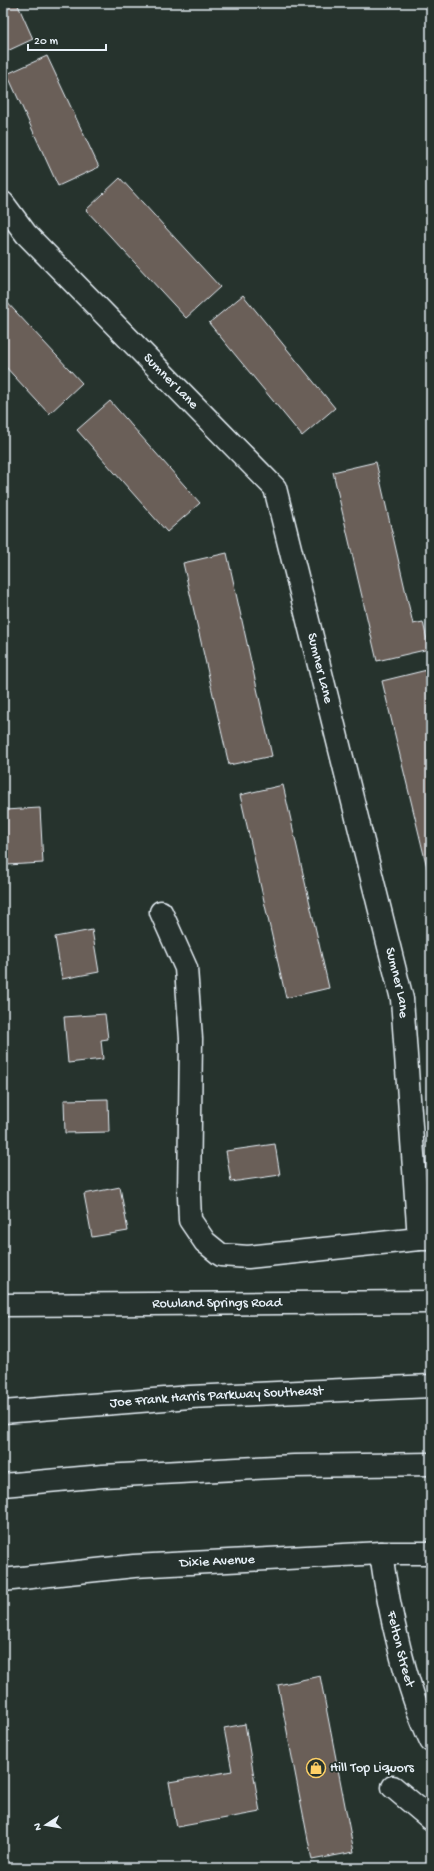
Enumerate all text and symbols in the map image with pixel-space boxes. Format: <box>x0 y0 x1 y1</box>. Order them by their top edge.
scale bar <box>28 26 106 52</box>
text: 20 m <box>34 35 59 49</box>
street label: Sumner Lane <box>139 350 202 414</box>
street label: Sumner Lane <box>303 631 337 706</box>
street label: Sumner Lane <box>381 946 412 1019</box>
street label: Rowland Springs Road <box>152 1295 284 1312</box>
street label: Joe Frank Harris Parkway Southeast <box>109 1382 325 1412</box>
street label: Dixie Avenue <box>178 1551 256 1572</box>
street label: Felton Street <box>382 1608 419 1690</box>
shop icon: Hill Top Liquors <box>305 1757 327 1779</box>
place label: Hill Top Liquors <box>330 1760 415 1777</box>
north arrow <box>26 1805 66 1845</box>
text: N <box>32 1822 45 1831</box>

